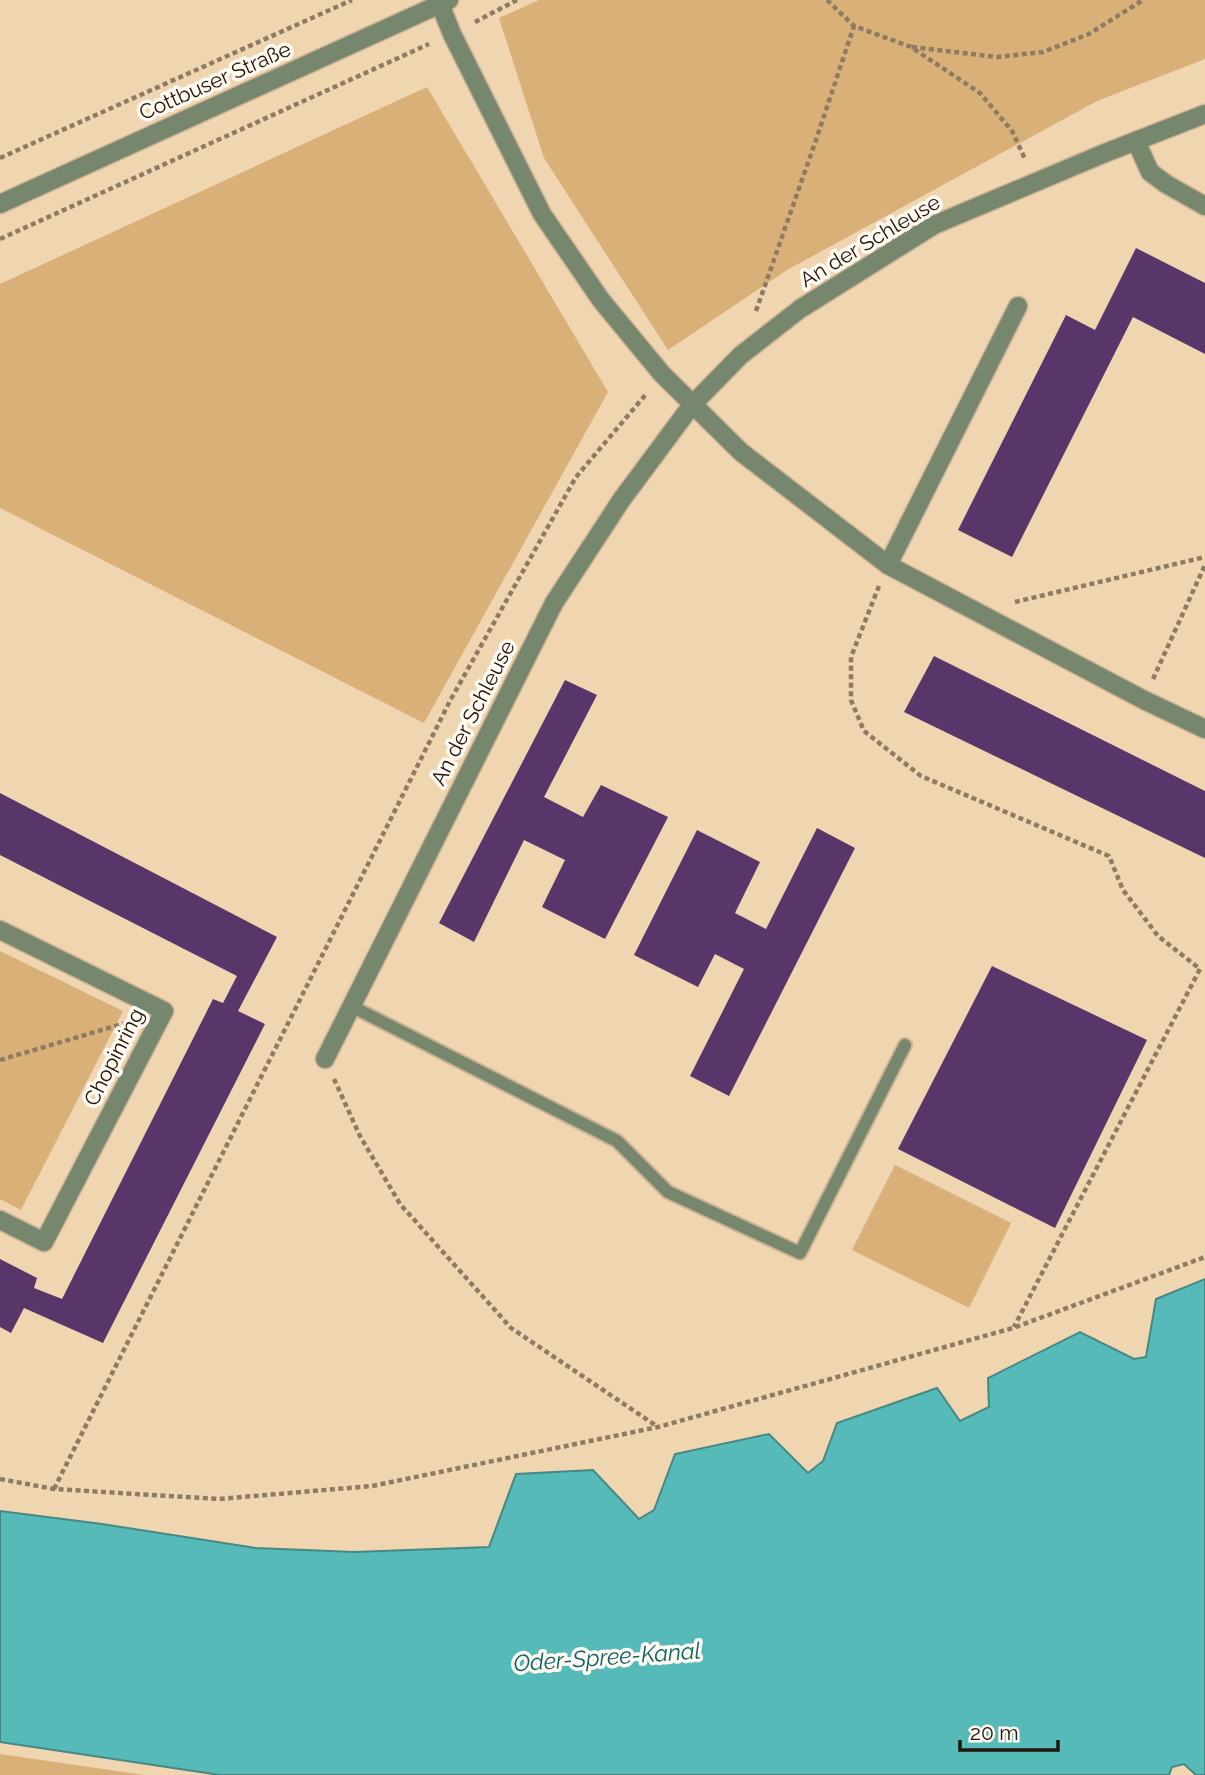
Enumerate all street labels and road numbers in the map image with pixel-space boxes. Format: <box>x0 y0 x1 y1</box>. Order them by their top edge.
street label: Cottbuser Straße <box>135 36 294 125</box>
street label: An der Schleuse <box>795 189 944 292</box>
street label: An der Schleuse <box>425 636 520 789</box>
street label: Chopinring <box>78 1004 149 1110</box>

